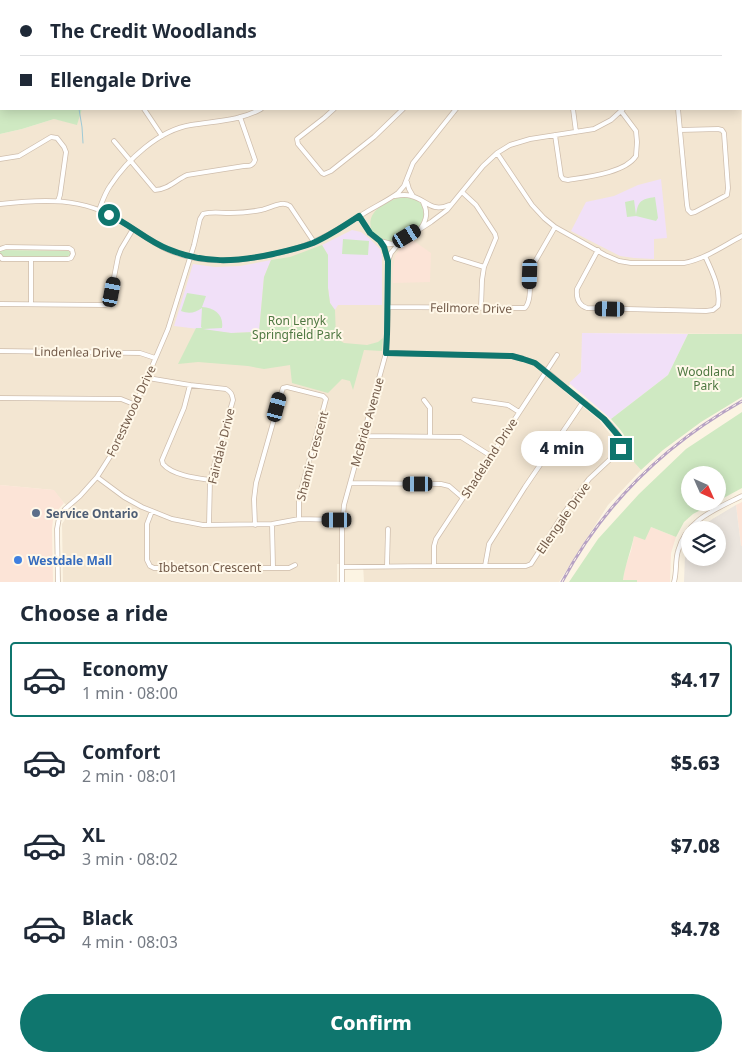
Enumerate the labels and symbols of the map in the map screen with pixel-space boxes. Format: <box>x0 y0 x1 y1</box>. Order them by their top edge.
route start <box>98 204 120 226</box>
car <box>390 222 423 250</box>
car <box>521 259 538 289</box>
car <box>101 276 122 308</box>
street label: Fellmore Drive <box>430 299 512 317</box>
car <box>594 301 625 317</box>
park label: Ron Lenyk Springfield Park <box>252 312 342 343</box>
street label: Lindenlea Drive <box>34 343 122 361</box>
street label: Forestwood Drive <box>102 362 160 460</box>
park label: Woodland Park <box>677 363 735 394</box>
street label: McBride Avenue <box>346 375 388 469</box>
car <box>265 391 288 423</box>
street label: Fairdale Drive <box>203 406 239 486</box>
street label: Shamir Crescent <box>292 409 332 503</box>
street label: Shadeland Drive <box>457 414 521 501</box>
callout: 4 min <box>521 432 604 466</box>
route end <box>610 438 632 460</box>
north arrow <box>681 466 726 511</box>
car <box>403 477 433 492</box>
street label: Ellengale Drive <box>532 479 594 557</box>
place label: Service Ontario <box>46 505 138 522</box>
marker: Service Ontario <box>30 507 42 519</box>
car <box>322 513 352 528</box>
place label: Westdale Mall <box>28 552 112 569</box>
marker: Westdale Mall <box>12 554 24 566</box>
street label: Ibbetson Crescent <box>159 559 262 576</box>

